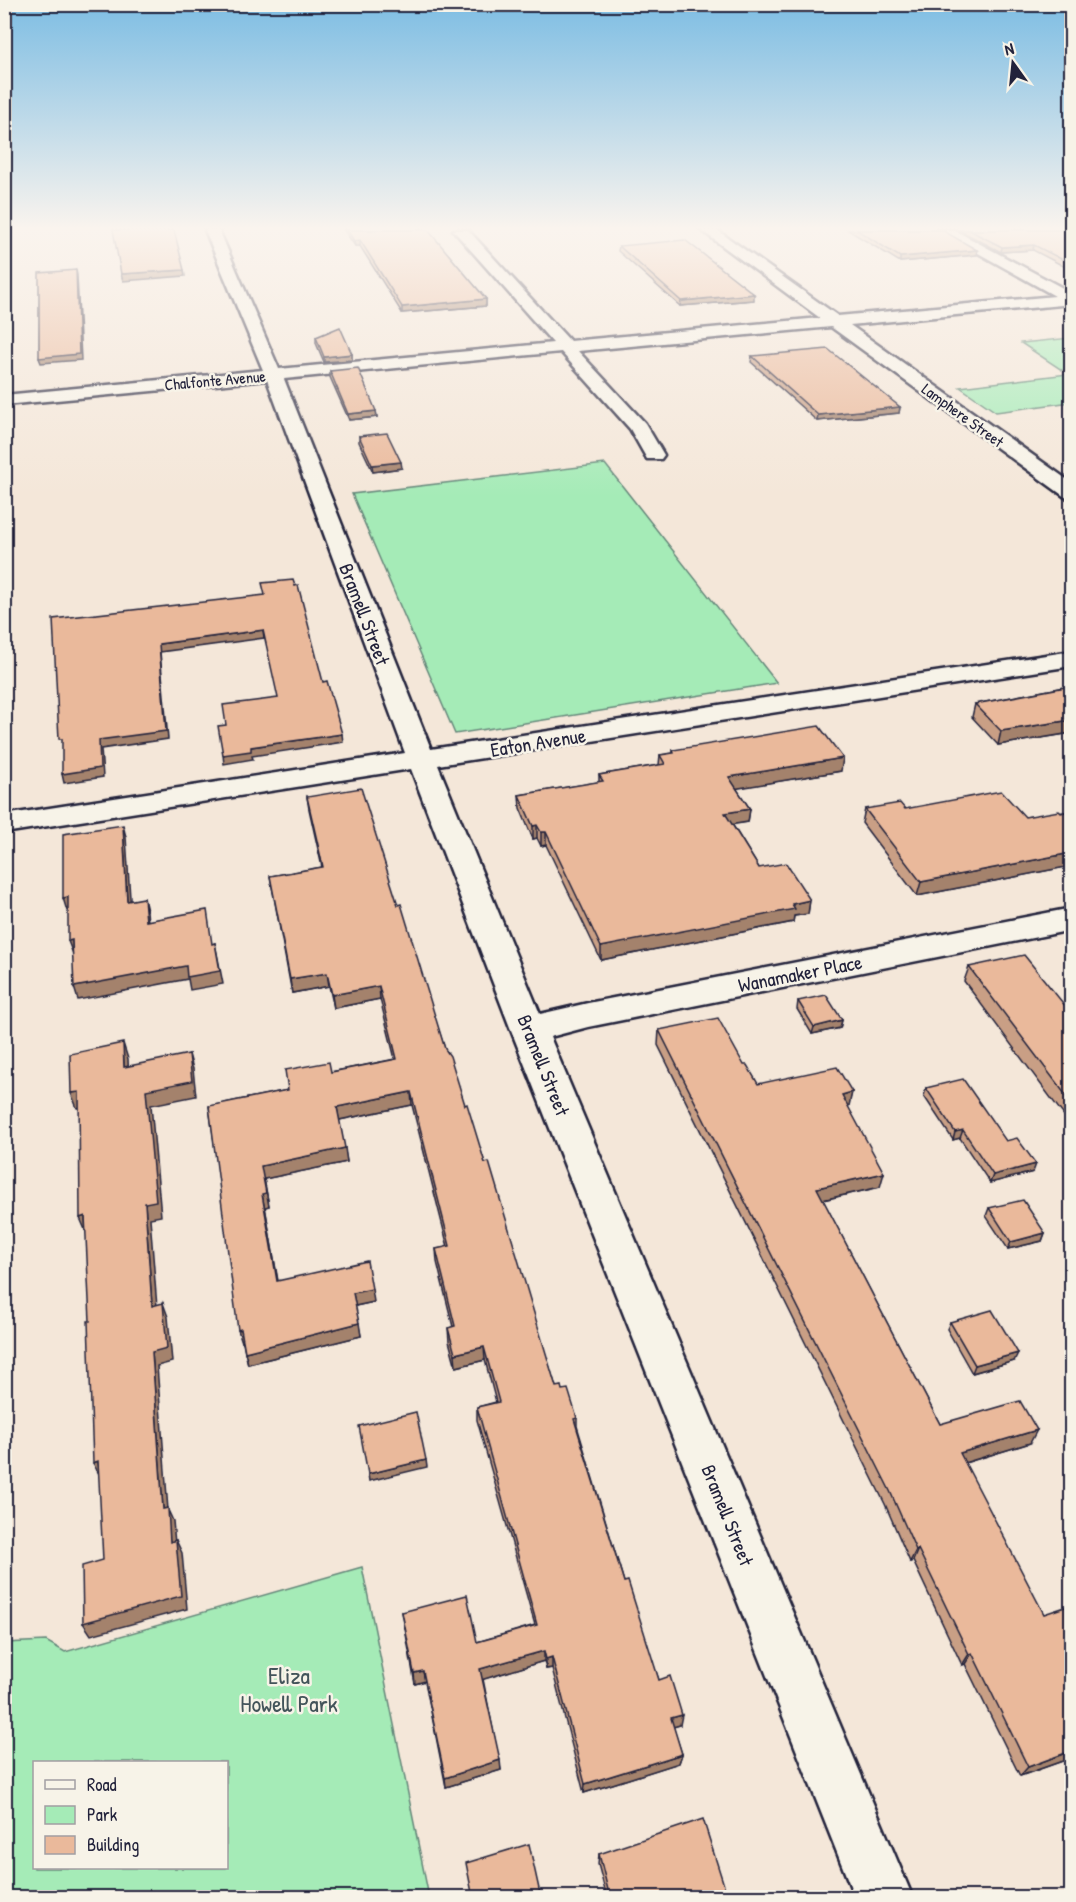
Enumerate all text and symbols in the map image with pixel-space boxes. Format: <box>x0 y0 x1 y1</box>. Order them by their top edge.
north arrow <box>983 33 1043 93</box>
text: N <box>1002 37 1017 60</box>
street label: Chalfonte Avenue <box>163 365 267 395</box>
street label: Lamphere Street <box>917 378 1009 453</box>
street label: Bramell Street <box>333 559 397 670</box>
street label: Eaton Avenue <box>488 721 588 763</box>
street label: Wanamaker Place <box>736 948 864 998</box>
street label: Bramell Street <box>511 1010 577 1121</box>
street label: Bramell Street <box>695 1460 761 1571</box>
park label: Eliza Howell Park <box>240 1659 338 1719</box>
legend <box>33 1761 228 1869</box>
text: Road <box>87 1772 117 1797</box>
text: Park <box>87 1802 118 1827</box>
text: Building <box>87 1832 139 1857</box>

